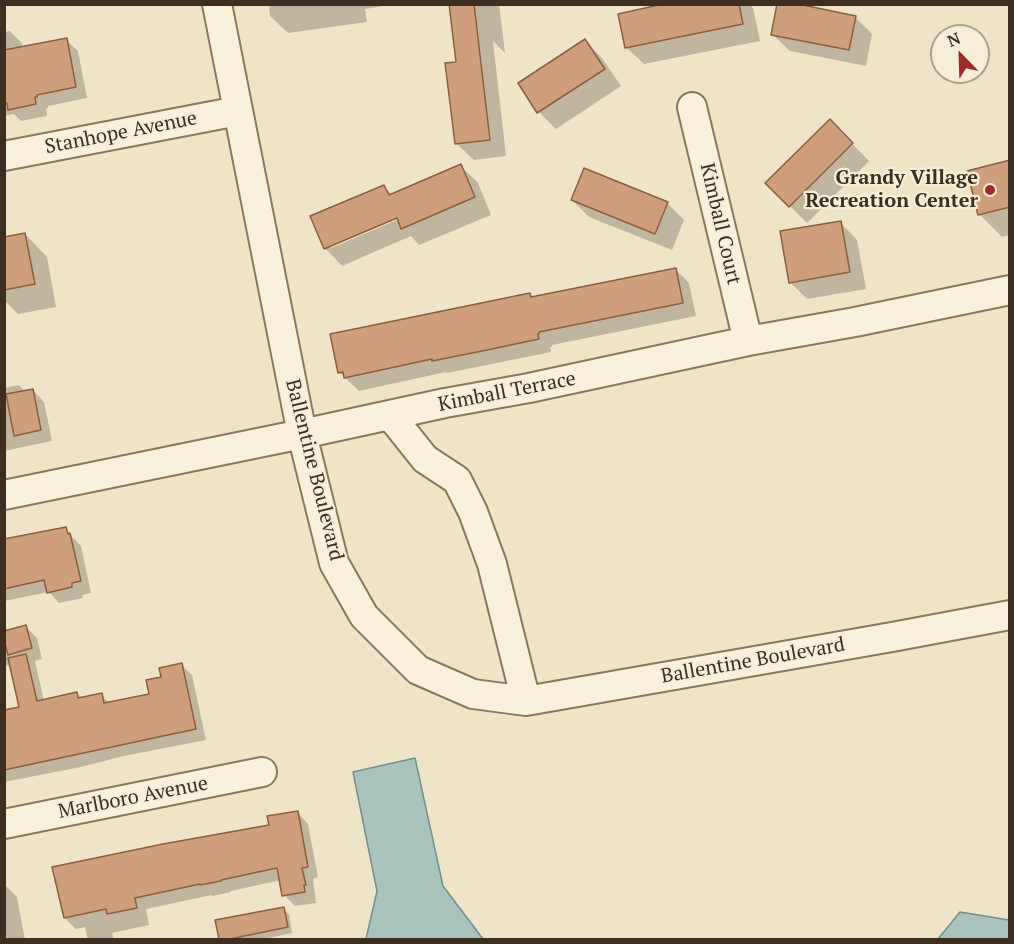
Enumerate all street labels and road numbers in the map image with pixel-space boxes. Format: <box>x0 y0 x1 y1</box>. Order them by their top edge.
street label: Stanhope Avenue <box>43 106 199 160</box>
street label: Kimball Court <box>694 161 746 287</box>
street label: Kimball Terrace <box>436 367 578 417</box>
street label: Ballentine Boulevard <box>280 377 348 563</box>
street label: Ballentine Boulevard <box>659 633 847 689</box>
street label: Marlboro Avenue <box>56 772 210 824</box>

